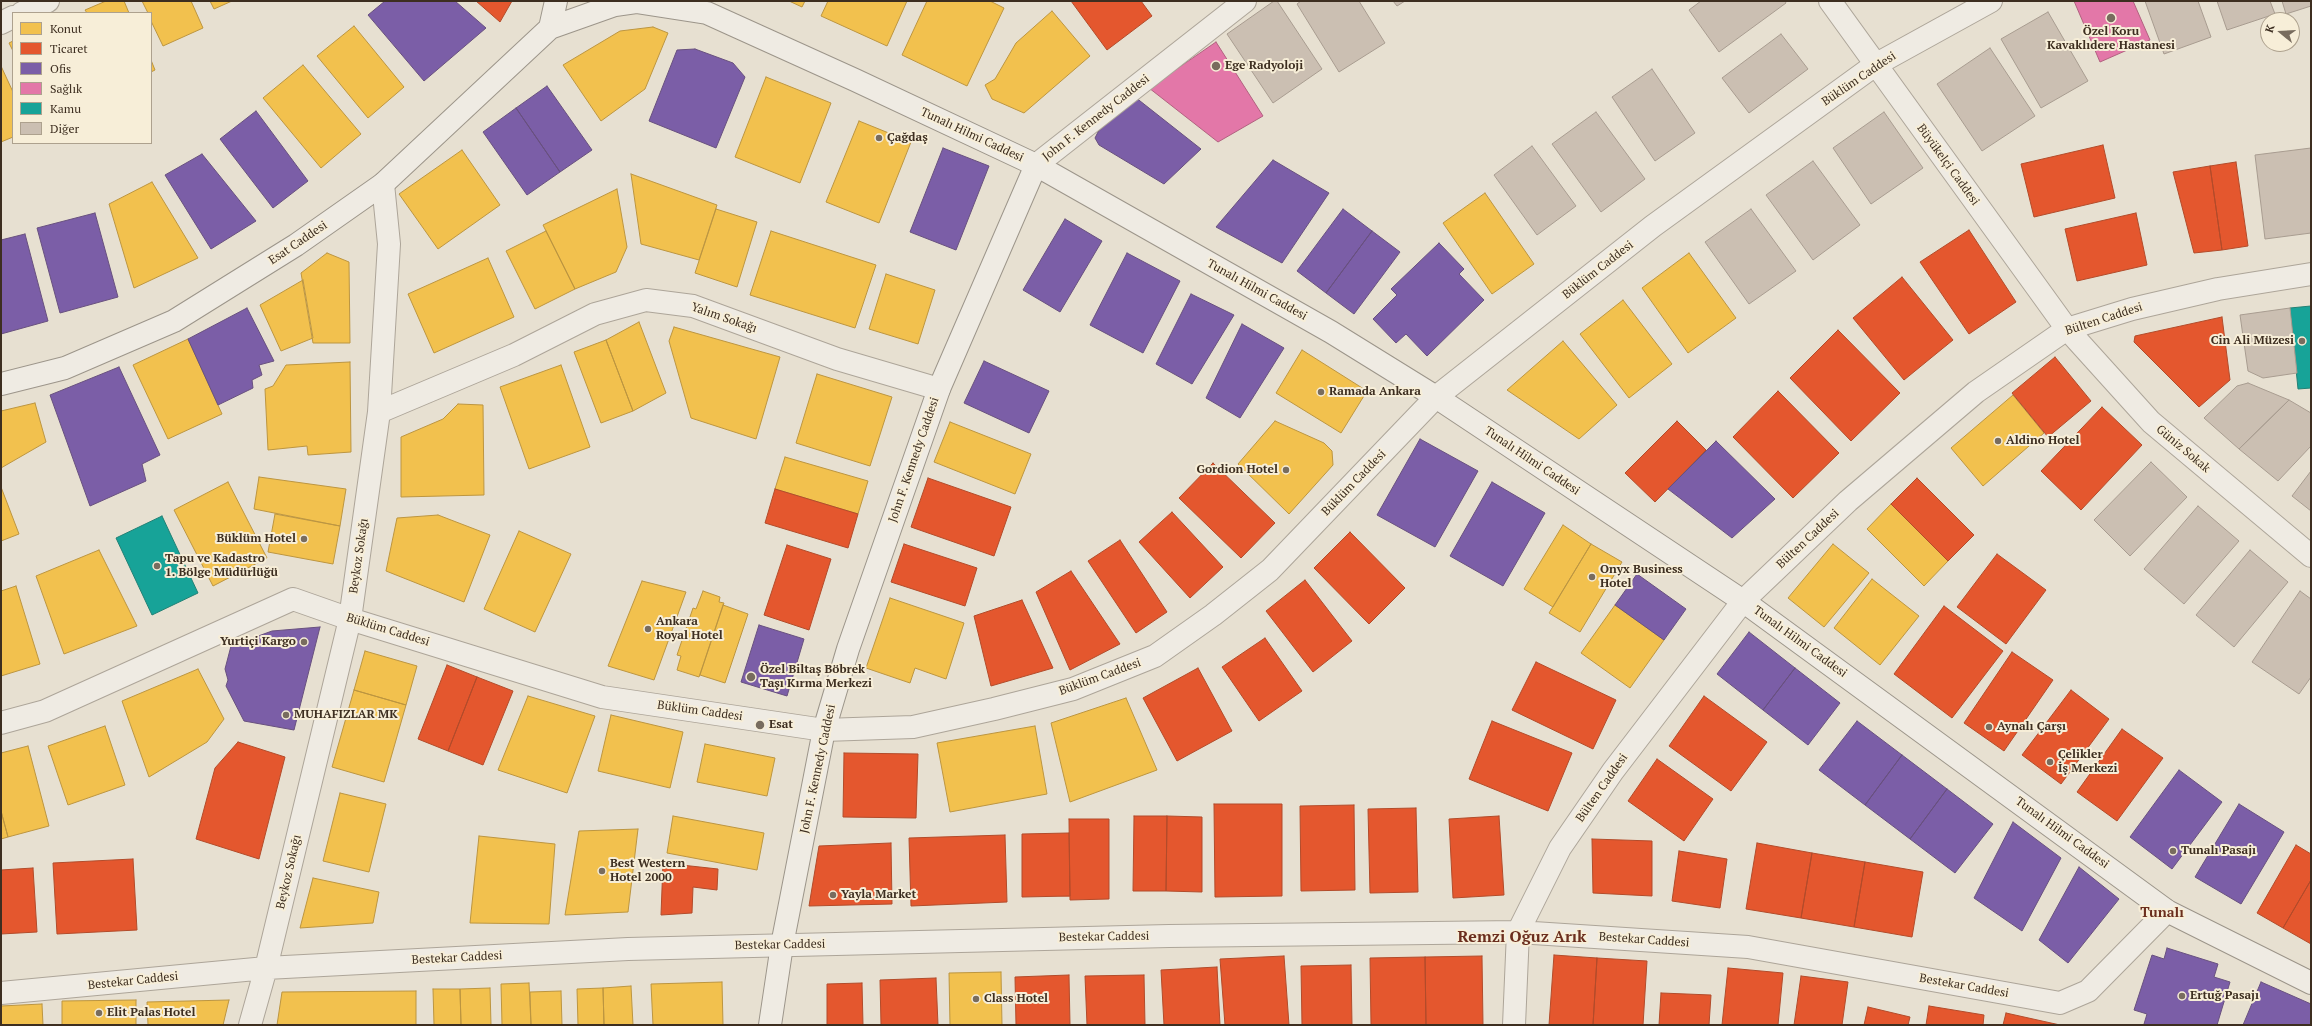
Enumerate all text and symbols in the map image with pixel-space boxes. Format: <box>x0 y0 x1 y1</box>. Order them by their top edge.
legend <box>12 12 152 144</box>
marker: Özel Koru Kavaklıdere Hastanesi <box>2105 12 2117 24</box>
north arrow <box>2260 12 2300 52</box>
text: Konut <box>50 21 82 36</box>
text: K <box>2262 23 2277 34</box>
place label: Özel Koru Kavaklıdere Hastanesi <box>2047 25 2175 53</box>
text: Ticaret <box>50 41 88 56</box>
street label: Büklüm Caddesi <box>1819 49 1899 109</box>
place label: Ege Radyoloji <box>1225 59 1303 73</box>
marker: Ege Radyoloji <box>1210 60 1222 72</box>
text: Ofis <box>50 61 71 76</box>
street label: John F. Kennedy Caddesi <box>1040 72 1152 164</box>
text: Sağlık <box>50 81 82 96</box>
text: Kamu <box>50 101 81 116</box>
street label: Tunalı Hilmi Caddesi <box>918 105 1026 165</box>
text: Diğer <box>50 121 79 136</box>
street label: Büyükelçi Caddesi <box>1914 122 1982 208</box>
place label: Çağdaş <box>887 131 928 145</box>
marker: Çağdaş <box>874 133 884 143</box>
street label: Esat Caddesi <box>266 218 330 268</box>
street label: Büklüm Caddesi <box>1560 238 1636 302</box>
street label: Tunalı Hilmi Caddesi <box>1204 257 1310 323</box>
street label: Yalım Sokağı <box>689 300 759 336</box>
street label: Bülten Caddesi <box>2064 300 2144 338</box>
place label: Cin Ali Müzesi <box>2211 334 2294 348</box>
marker: Cin Ali Müzesi <box>2297 336 2307 346</box>
place label: Ramada Ankara <box>1329 385 1421 399</box>
marker: Ramada Ankara <box>1316 387 1326 397</box>
street label: John F. Kennedy Caddesi <box>886 395 942 525</box>
street label: Güniz Sokak <box>2153 422 2213 476</box>
street label: Tunalı Hilmi Caddesi <box>1482 424 1582 498</box>
place label: Aldino Hotel <box>2006 434 2079 448</box>
marker: Aldino Hotel <box>1993 436 2003 446</box>
street label: Büklüm Caddesi <box>1319 447 1389 519</box>
place label: Gordion Hotel <box>1196 463 1278 477</box>
marker: Gordion Hotel <box>1281 465 1291 475</box>
street label: Bülten Caddesi <box>1774 506 1842 572</box>
street label: Beykoz Sokağı <box>347 517 371 595</box>
place label: Büklüm Hotel <box>216 532 296 546</box>
marker: Büklüm Hotel <box>299 534 309 544</box>
place label: Tapu ve Kadastro 1. Bölge Müdürlüğü <box>165 552 278 580</box>
marker: Tapu ve Kadastro 1. Bölge Müdürlüğü <box>152 561 162 571</box>
place label: Onyx Business Hotel <box>1600 563 1683 591</box>
marker: Onyx Business Hotel <box>1587 572 1597 582</box>
street label: Tunalı Hilmi Caddesi <box>1750 603 1850 681</box>
street label: Büklüm Caddesi <box>345 611 431 649</box>
place label: Ankara Royal Hotel <box>656 615 723 643</box>
marker: Ankara Royal Hotel <box>643 624 653 634</box>
place label: Yurtiçi Kargo <box>220 635 296 649</box>
marker: Yurtiçi Kargo <box>299 637 309 647</box>
street label: Büklüm Caddesi <box>1057 655 1143 699</box>
place label: Özel Biltaş Böbrek Taşı Kırma Merkezi <box>760 663 872 691</box>
marker: Özel Biltaş Böbrek Taşı Kırma Merkezi <box>745 671 757 683</box>
street label: Büklüm Caddesi <box>656 698 744 724</box>
street label: John F. Kennedy Caddesi <box>797 703 839 835</box>
place label: MUHAFIZLAR MK <box>294 708 398 722</box>
marker: MUHAFIZLAR MK <box>281 710 291 720</box>
place label: Esat <box>769 718 793 732</box>
marker: Esat <box>754 719 766 731</box>
place label: Aynalı Çarşı <box>1997 720 2066 734</box>
marker: Aynalı Çarşı <box>1984 722 1994 732</box>
place label: Çelikler İş Merkezi <box>2058 748 2117 776</box>
street label: Bülten Caddesi <box>1573 751 1631 825</box>
marker: Çelikler İş Merkezi <box>2045 757 2055 767</box>
street label: Tunalı Hilmi Caddesi <box>2012 794 2112 872</box>
street label: Beykoz Sokağı <box>273 833 305 911</box>
place label: Tunalı Pasajı <box>2181 844 2256 858</box>
marker: Tunalı Pasajı <box>2168 846 2178 856</box>
place label: Best Western Hotel 2000 <box>610 857 685 885</box>
marker: Best Western Hotel 2000 <box>597 866 607 876</box>
place label: Yayla Market <box>841 888 916 902</box>
marker: Yayla Market <box>828 890 838 900</box>
district label: Tunalı <box>2140 905 2184 921</box>
district label: Remzi Oğuz Arık <box>1458 927 1586 947</box>
street label: Bestekar Caddesi <box>1058 929 1150 945</box>
street label: Bestekar Caddesi <box>1598 930 1690 950</box>
street label: Bestekar Caddesi <box>734 937 826 953</box>
street label: Bestekar Caddesi <box>411 948 503 968</box>
street label: Bestekar Caddesi <box>87 969 179 993</box>
street label: Bestekar Caddesi <box>1918 971 2010 1001</box>
place label: Ertuğ Pasajı <box>2190 989 2259 1003</box>
marker: Ertuğ Pasajı <box>2177 991 2187 1001</box>
place label: Class Hotel <box>984 992 1048 1006</box>
marker: Class Hotel <box>971 994 981 1004</box>
place label: Elit Palas Hotel <box>107 1006 195 1020</box>
marker: Elit Palas Hotel <box>94 1008 104 1018</box>

